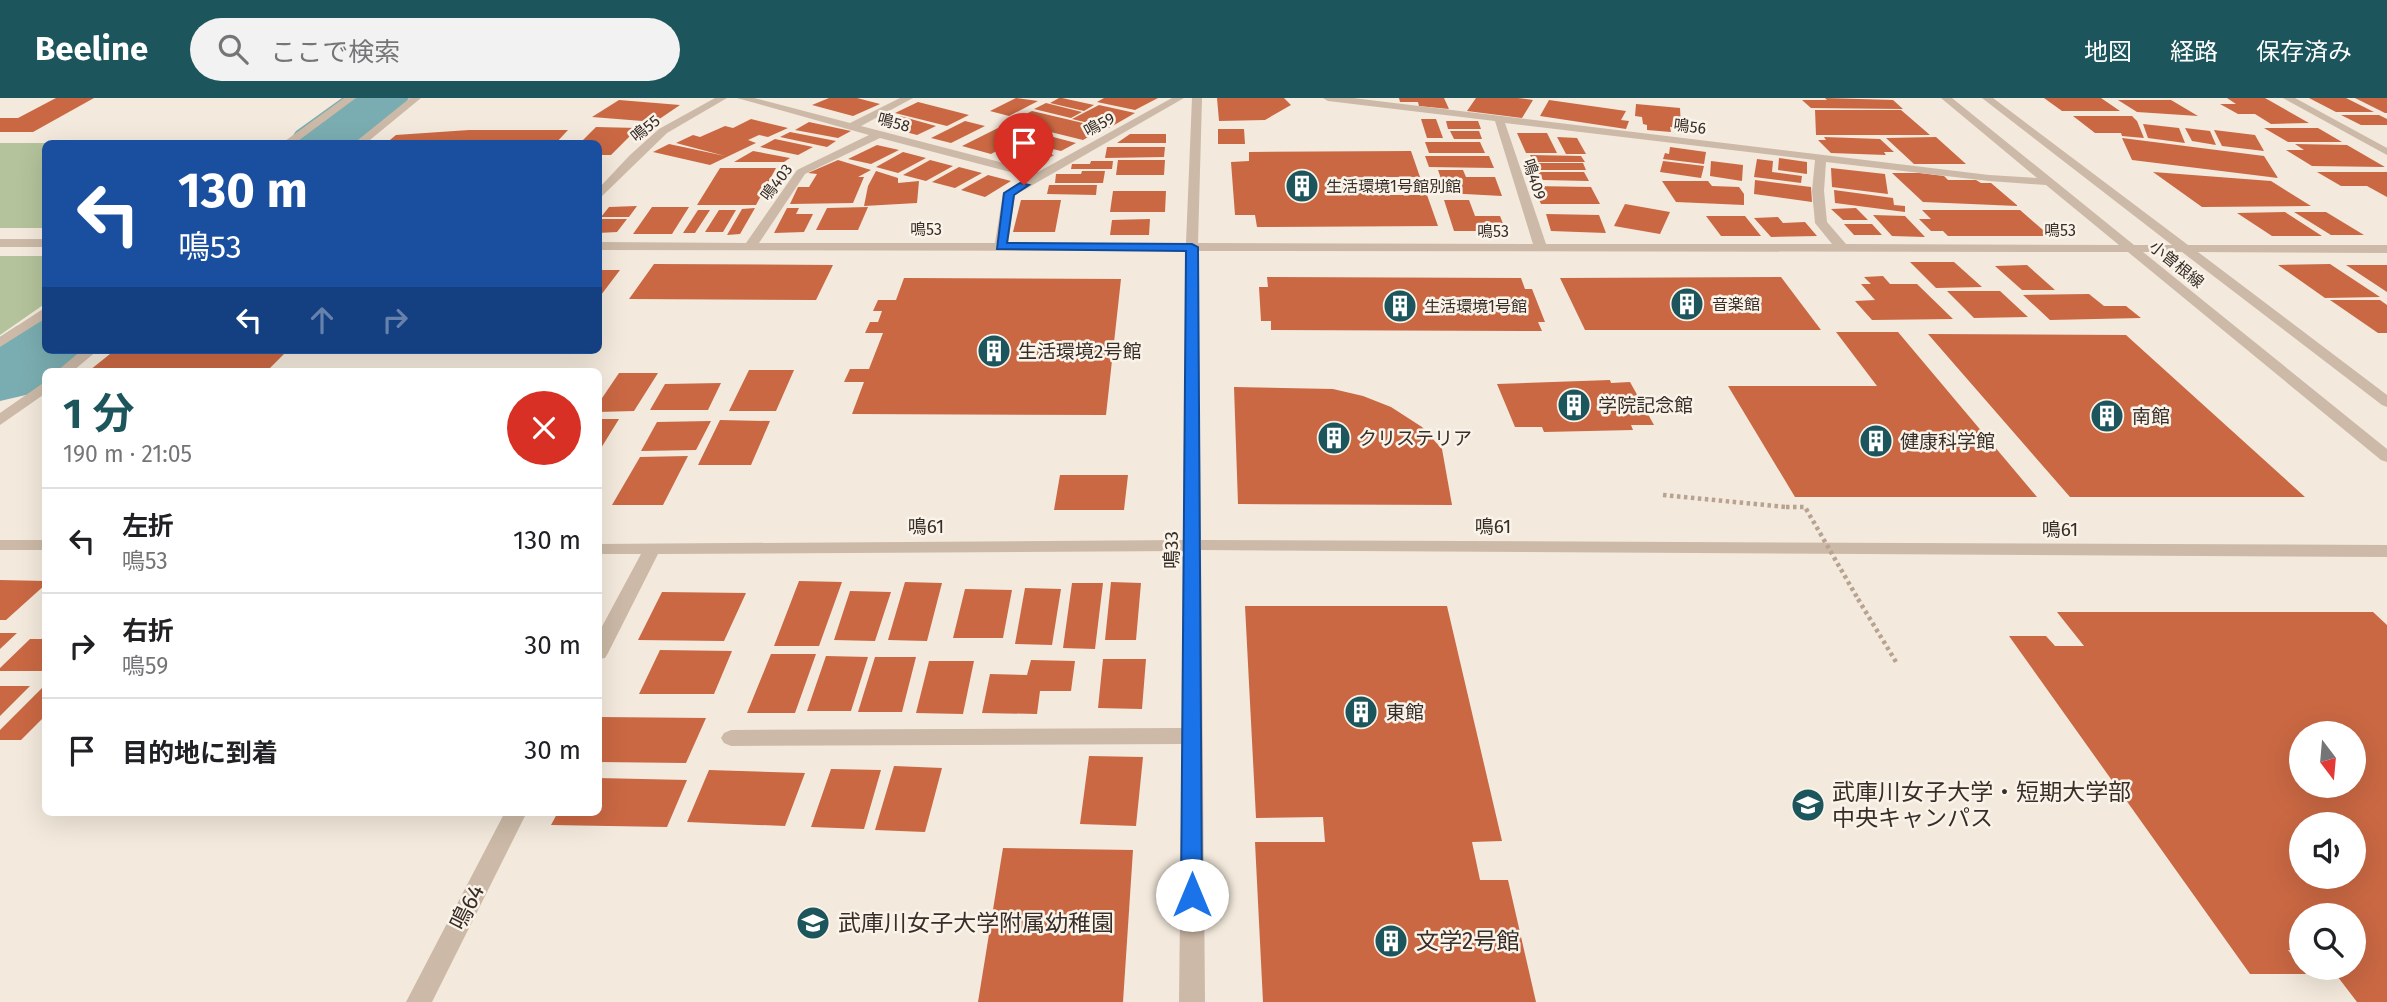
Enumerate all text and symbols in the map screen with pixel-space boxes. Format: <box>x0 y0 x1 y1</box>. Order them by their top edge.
search box <box>190 18 680 81</box>
text: Beeline <box>35 29 148 69</box>
icon: search <box>214 30 252 68</box>
text: ここで検索 <box>270 37 400 68</box>
text: 地図 <box>2084 38 2132 66</box>
text: 経路 <box>2170 38 2218 66</box>
text: 保存済み <box>2256 38 2352 66</box>
street label: 鳴59 <box>1081 108 1118 141</box>
street label: 鳴58 <box>876 109 912 136</box>
street label: 鳴55 <box>627 111 664 146</box>
pin <box>994 113 1054 185</box>
street label: 鳴56 <box>1673 115 1707 138</box>
icon: arrive <box>1005 124 1043 162</box>
street label: 鳴409 <box>1519 156 1550 202</box>
street label: 鳴403 <box>756 160 796 204</box>
text: 130 m <box>178 161 308 220</box>
building icon: 生活環境1号館別館 <box>1283 167 1321 205</box>
icon: left <box>63 168 154 259</box>
place label: 生活環境1号館別館 <box>1326 177 1461 196</box>
street label: 鳴53 <box>910 220 942 239</box>
street label: 鳴53 <box>2044 221 2076 240</box>
street label: 鳴53 <box>1477 222 1509 241</box>
text: 鳴53 <box>178 228 242 266</box>
street label: 小曽根線 <box>2146 237 2208 292</box>
building icon: 音楽館 <box>1668 285 1706 323</box>
building icon: 生活環境1号館 <box>1381 287 1419 325</box>
place label: 音楽館 <box>1712 295 1760 314</box>
place label: 生活環境1号館 <box>1424 297 1527 316</box>
icon: left <box>230 301 268 339</box>
icon: ahead <box>303 301 341 339</box>
icon: right <box>376 301 414 339</box>
building icon: 生活環境2号館 <box>975 332 1013 370</box>
place label: 生活環境2号館 <box>1018 340 1141 363</box>
building icon: 学院記念館 <box>1555 386 1593 424</box>
text: 1 分 <box>63 389 134 439</box>
button: close <box>507 391 581 465</box>
place label: 学院記念館 <box>1598 394 1693 417</box>
building icon: 南館 <box>2088 397 2126 435</box>
place label: 南館 <box>2132 405 2170 428</box>
building icon: クリステリア <box>1315 419 1353 457</box>
building icon: 健康科学館 <box>1857 422 1895 460</box>
place label: クリステリア <box>1358 427 1472 450</box>
place label: 健康科学館 <box>1900 430 1995 453</box>
text: 190 m · 21:05 <box>63 440 192 468</box>
text: 左折 <box>122 511 174 542</box>
street label: 鳴61 <box>908 515 944 538</box>
street label: 鳴61 <box>1475 515 1511 538</box>
street label: 鳴61 <box>2042 518 2078 541</box>
icon: left <box>63 522 101 560</box>
text: 130 m <box>513 525 581 556</box>
street label: 鳴33 <box>1160 531 1183 569</box>
text: 鳴53 <box>122 547 168 575</box>
text: 右折 <box>122 616 174 647</box>
icon: right <box>63 627 101 665</box>
text: 30 m <box>524 630 581 661</box>
text: 鳴59 <box>122 652 168 680</box>
building icon: 東館 <box>1342 693 1380 731</box>
place label: 東館 <box>1386 701 1424 724</box>
north arrow <box>2289 721 2366 798</box>
map controls <box>2289 721 2366 980</box>
icon: arrive <box>63 732 101 770</box>
text: 30 m <box>524 735 581 766</box>
text: 目的地に到着 <box>122 738 278 769</box>
place label: 武庫川女子大学・短期大学部 中央キャンパス <box>1832 778 2131 832</box>
school or university icon: 武庫川女子大学・短期大学部 中央キャンパス <box>1789 786 1827 824</box>
button: sound <box>2289 812 2366 889</box>
position arrow <box>1155 858 1229 932</box>
street label: 鳴64 <box>444 879 490 935</box>
button: search <box>2289 903 2366 980</box>
school or university icon: 武庫川女子大学附属幼稚園 <box>794 904 832 942</box>
place label: 武庫川女子大学附属幼稚園 <box>838 909 1114 937</box>
building icon: 文学2号館 <box>1372 922 1410 960</box>
place label: 文学2号館 <box>1416 927 1519 955</box>

